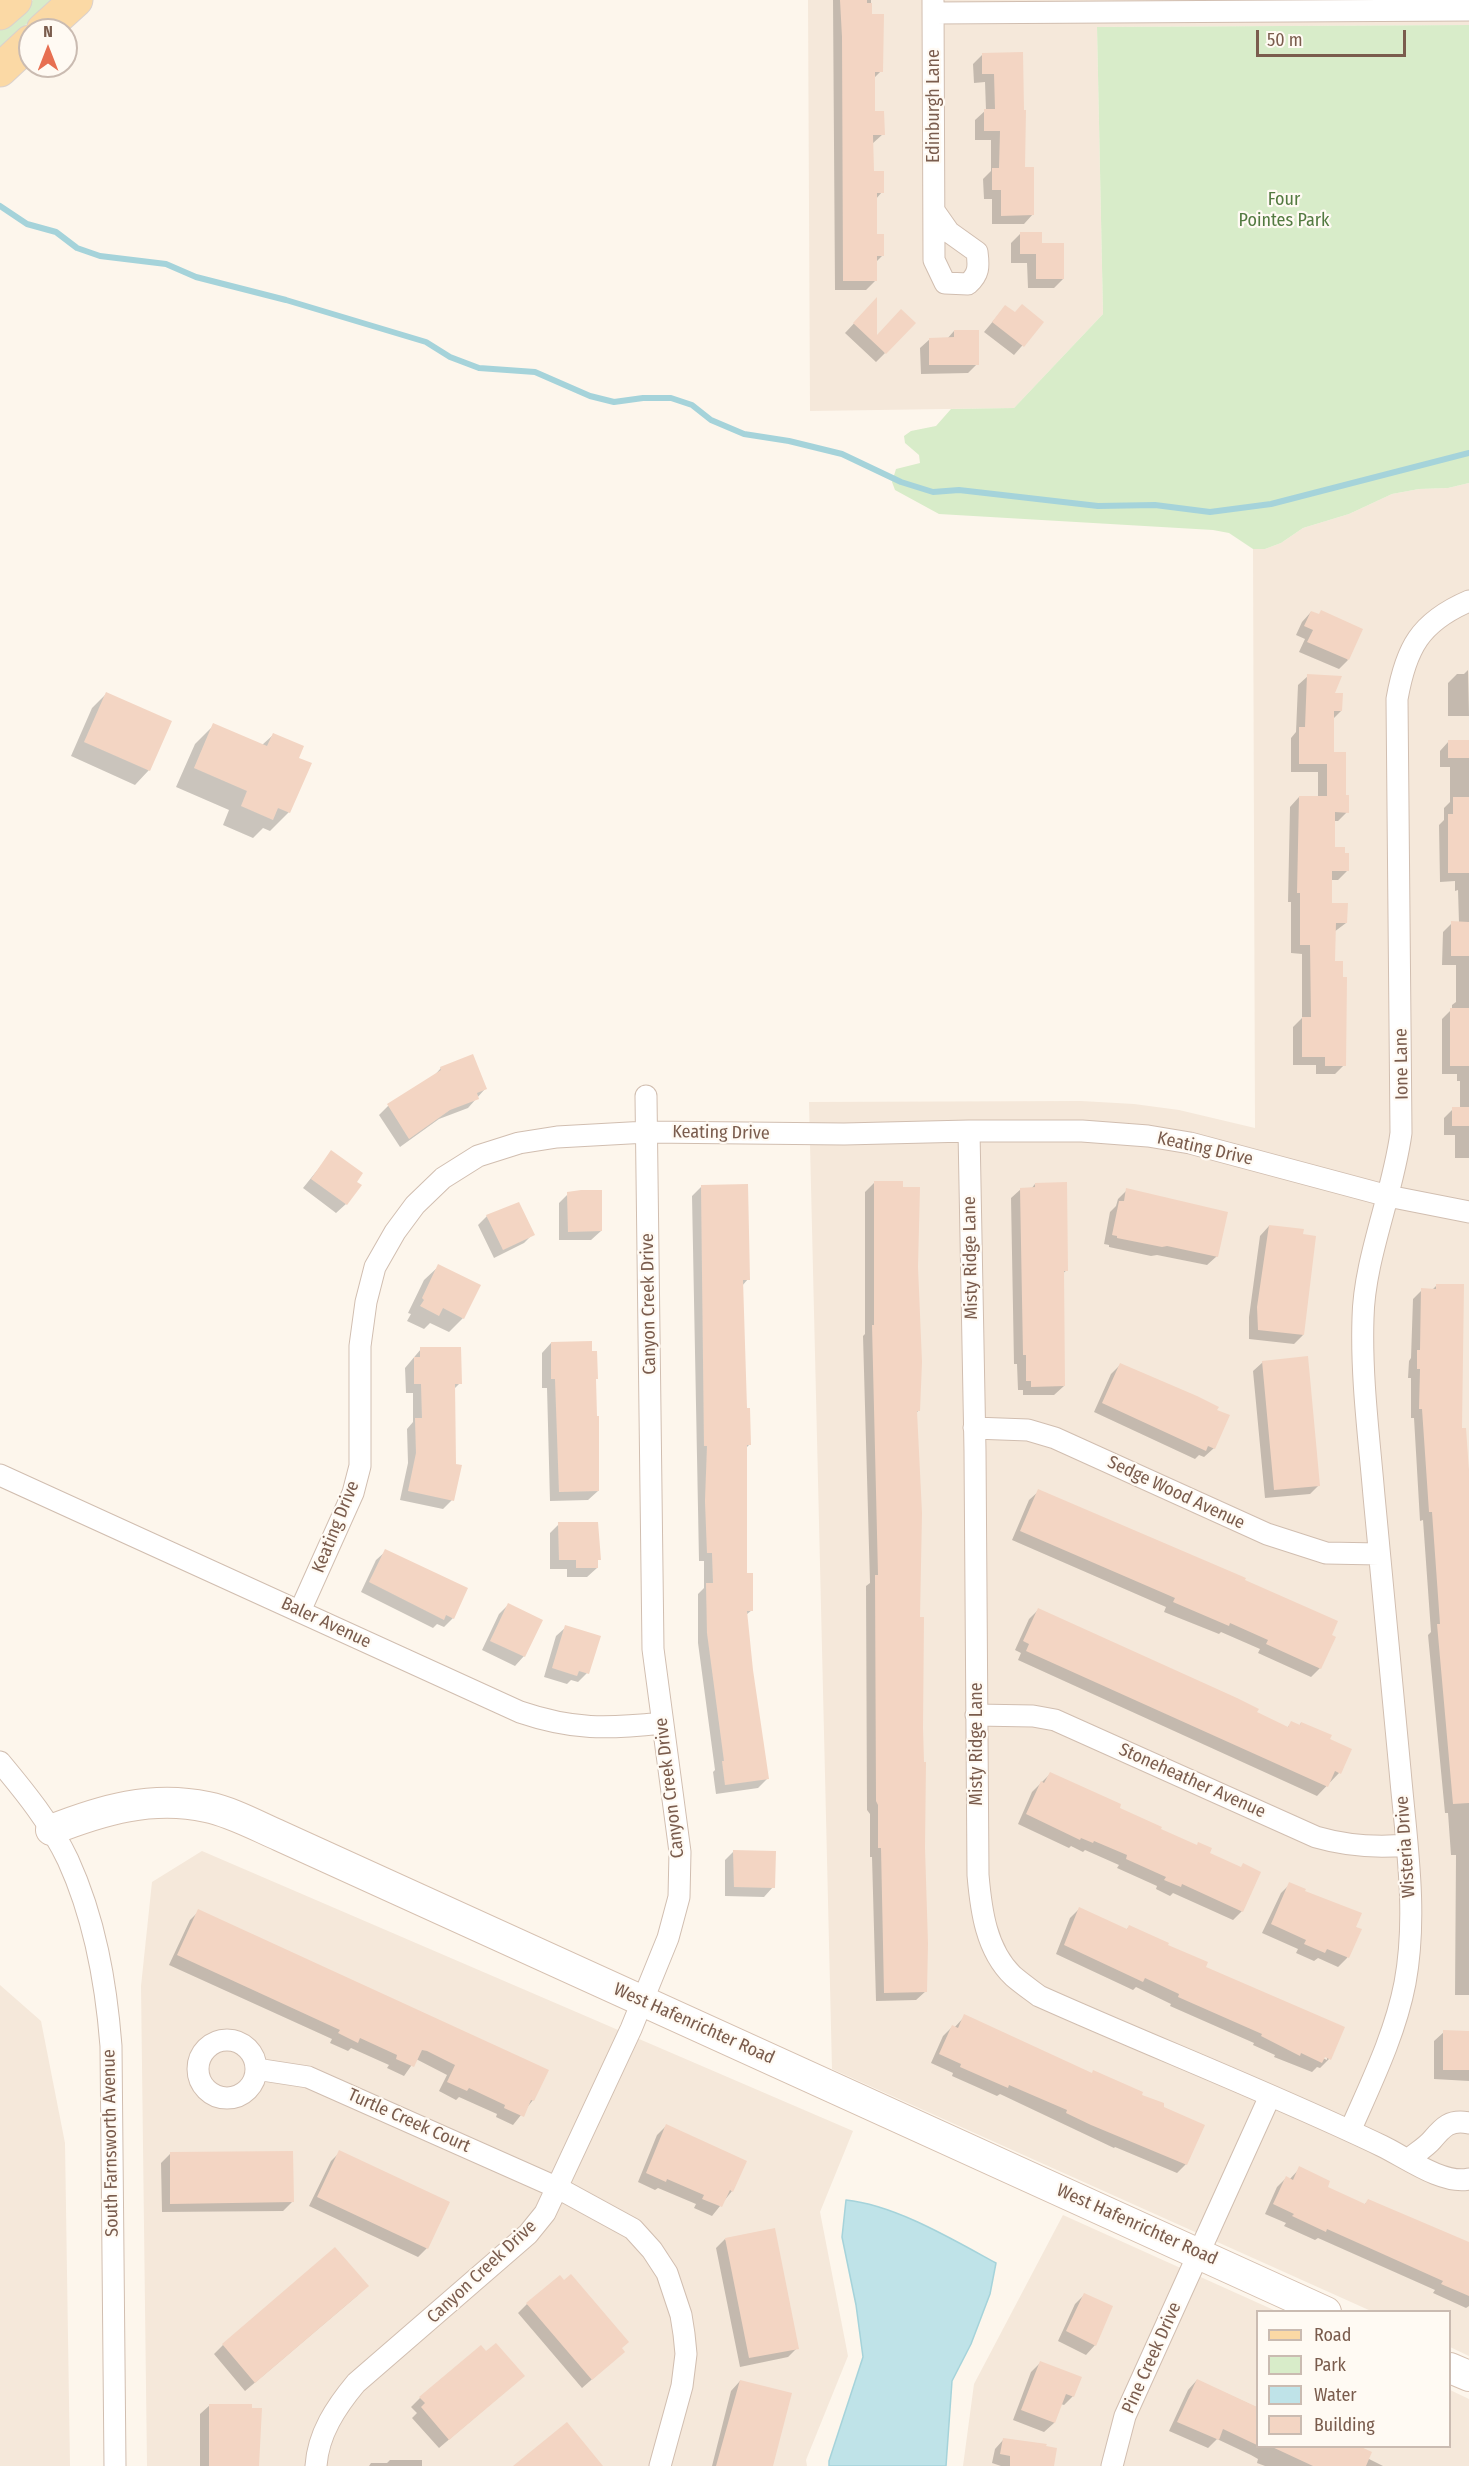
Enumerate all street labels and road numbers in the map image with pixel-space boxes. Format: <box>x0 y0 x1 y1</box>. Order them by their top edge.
street label: Edinburgh Lane <box>923 49 945 163</box>
street label: Ione Lane <box>1391 1028 1413 1100</box>
street label: Keating Drive <box>672 1121 770 1145</box>
street label: Keating Drive <box>1155 1128 1255 1170</box>
street label: Misty Ridge Lane <box>959 1196 983 1320</box>
street label: Canyon Creek Drive <box>637 1233 661 1375</box>
street label: Sedge Wood Avenue <box>1104 1452 1248 1534</box>
street label: Keating Drive <box>308 1478 364 1576</box>
street label: Baler Avenue <box>278 1593 374 1653</box>
street label: Misty Ridge Lane <box>966 1682 988 1806</box>
street label: Canyon Creek Drive <box>651 1716 689 1860</box>
street label: Stoneheather Avenue <box>1115 1739 1269 1823</box>
street label: Wisteria Drive <box>1392 1795 1420 1899</box>
street label: West Hafenrichter Road <box>610 1979 778 2069</box>
street label: South Farnsworth Avenue <box>99 2049 123 2237</box>
street label: Turtle Creek Court <box>344 2084 474 2158</box>
street label: West Hafenrichter Road <box>1053 2180 1221 2270</box>
street label: Canyon Creek Drive <box>423 2216 541 2328</box>
street label: Pine Creek Drive <box>1118 2299 1186 2417</box>

